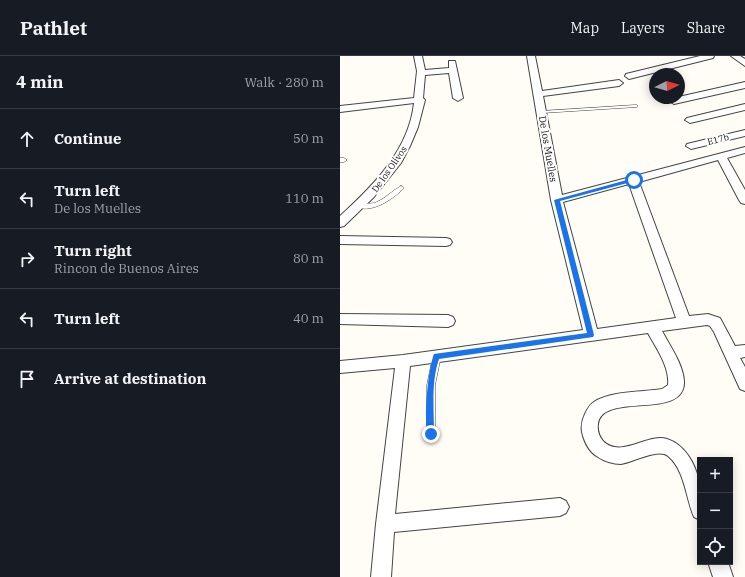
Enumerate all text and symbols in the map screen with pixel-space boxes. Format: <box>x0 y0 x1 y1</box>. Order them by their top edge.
text: Pathlet <box>20 16 87 40</box>
text: Map <box>571 19 599 37</box>
text: Layers <box>621 19 665 37</box>
text: Share <box>687 19 725 37</box>
north arrow <box>649 68 685 104</box>
text: 4 min <box>16 71 64 93</box>
text: Walk · 280 m <box>245 74 324 91</box>
street label: De los Muelles <box>536 115 560 183</box>
icon: ahead <box>16 128 38 150</box>
text: Continue <box>54 129 121 148</box>
text: 50 m <box>293 130 324 147</box>
street label: E17b <box>706 131 730 147</box>
street label: De los Olivos <box>369 144 409 194</box>
route start <box>625 171 643 189</box>
text: Turn left <box>54 181 120 200</box>
icon: left <box>16 188 38 210</box>
text: 110 m <box>285 190 324 207</box>
text: De los Muelles <box>54 200 141 217</box>
text: Turn right <box>54 241 132 260</box>
icon: right <box>16 248 38 270</box>
text: 80 m <box>293 250 324 267</box>
text: Rincon de Buenos Aires <box>54 260 199 277</box>
icon: left <box>16 308 38 330</box>
text: Turn left <box>54 309 120 328</box>
text: 40 m <box>293 310 324 327</box>
icon: arrive <box>16 368 38 390</box>
text: Arrive at destination <box>54 369 206 388</box>
route end <box>422 425 440 443</box>
map controls <box>697 457 733 565</box>
button: + <box>697 457 733 493</box>
button: − <box>697 493 733 529</box>
button: locate <box>697 529 733 565</box>

